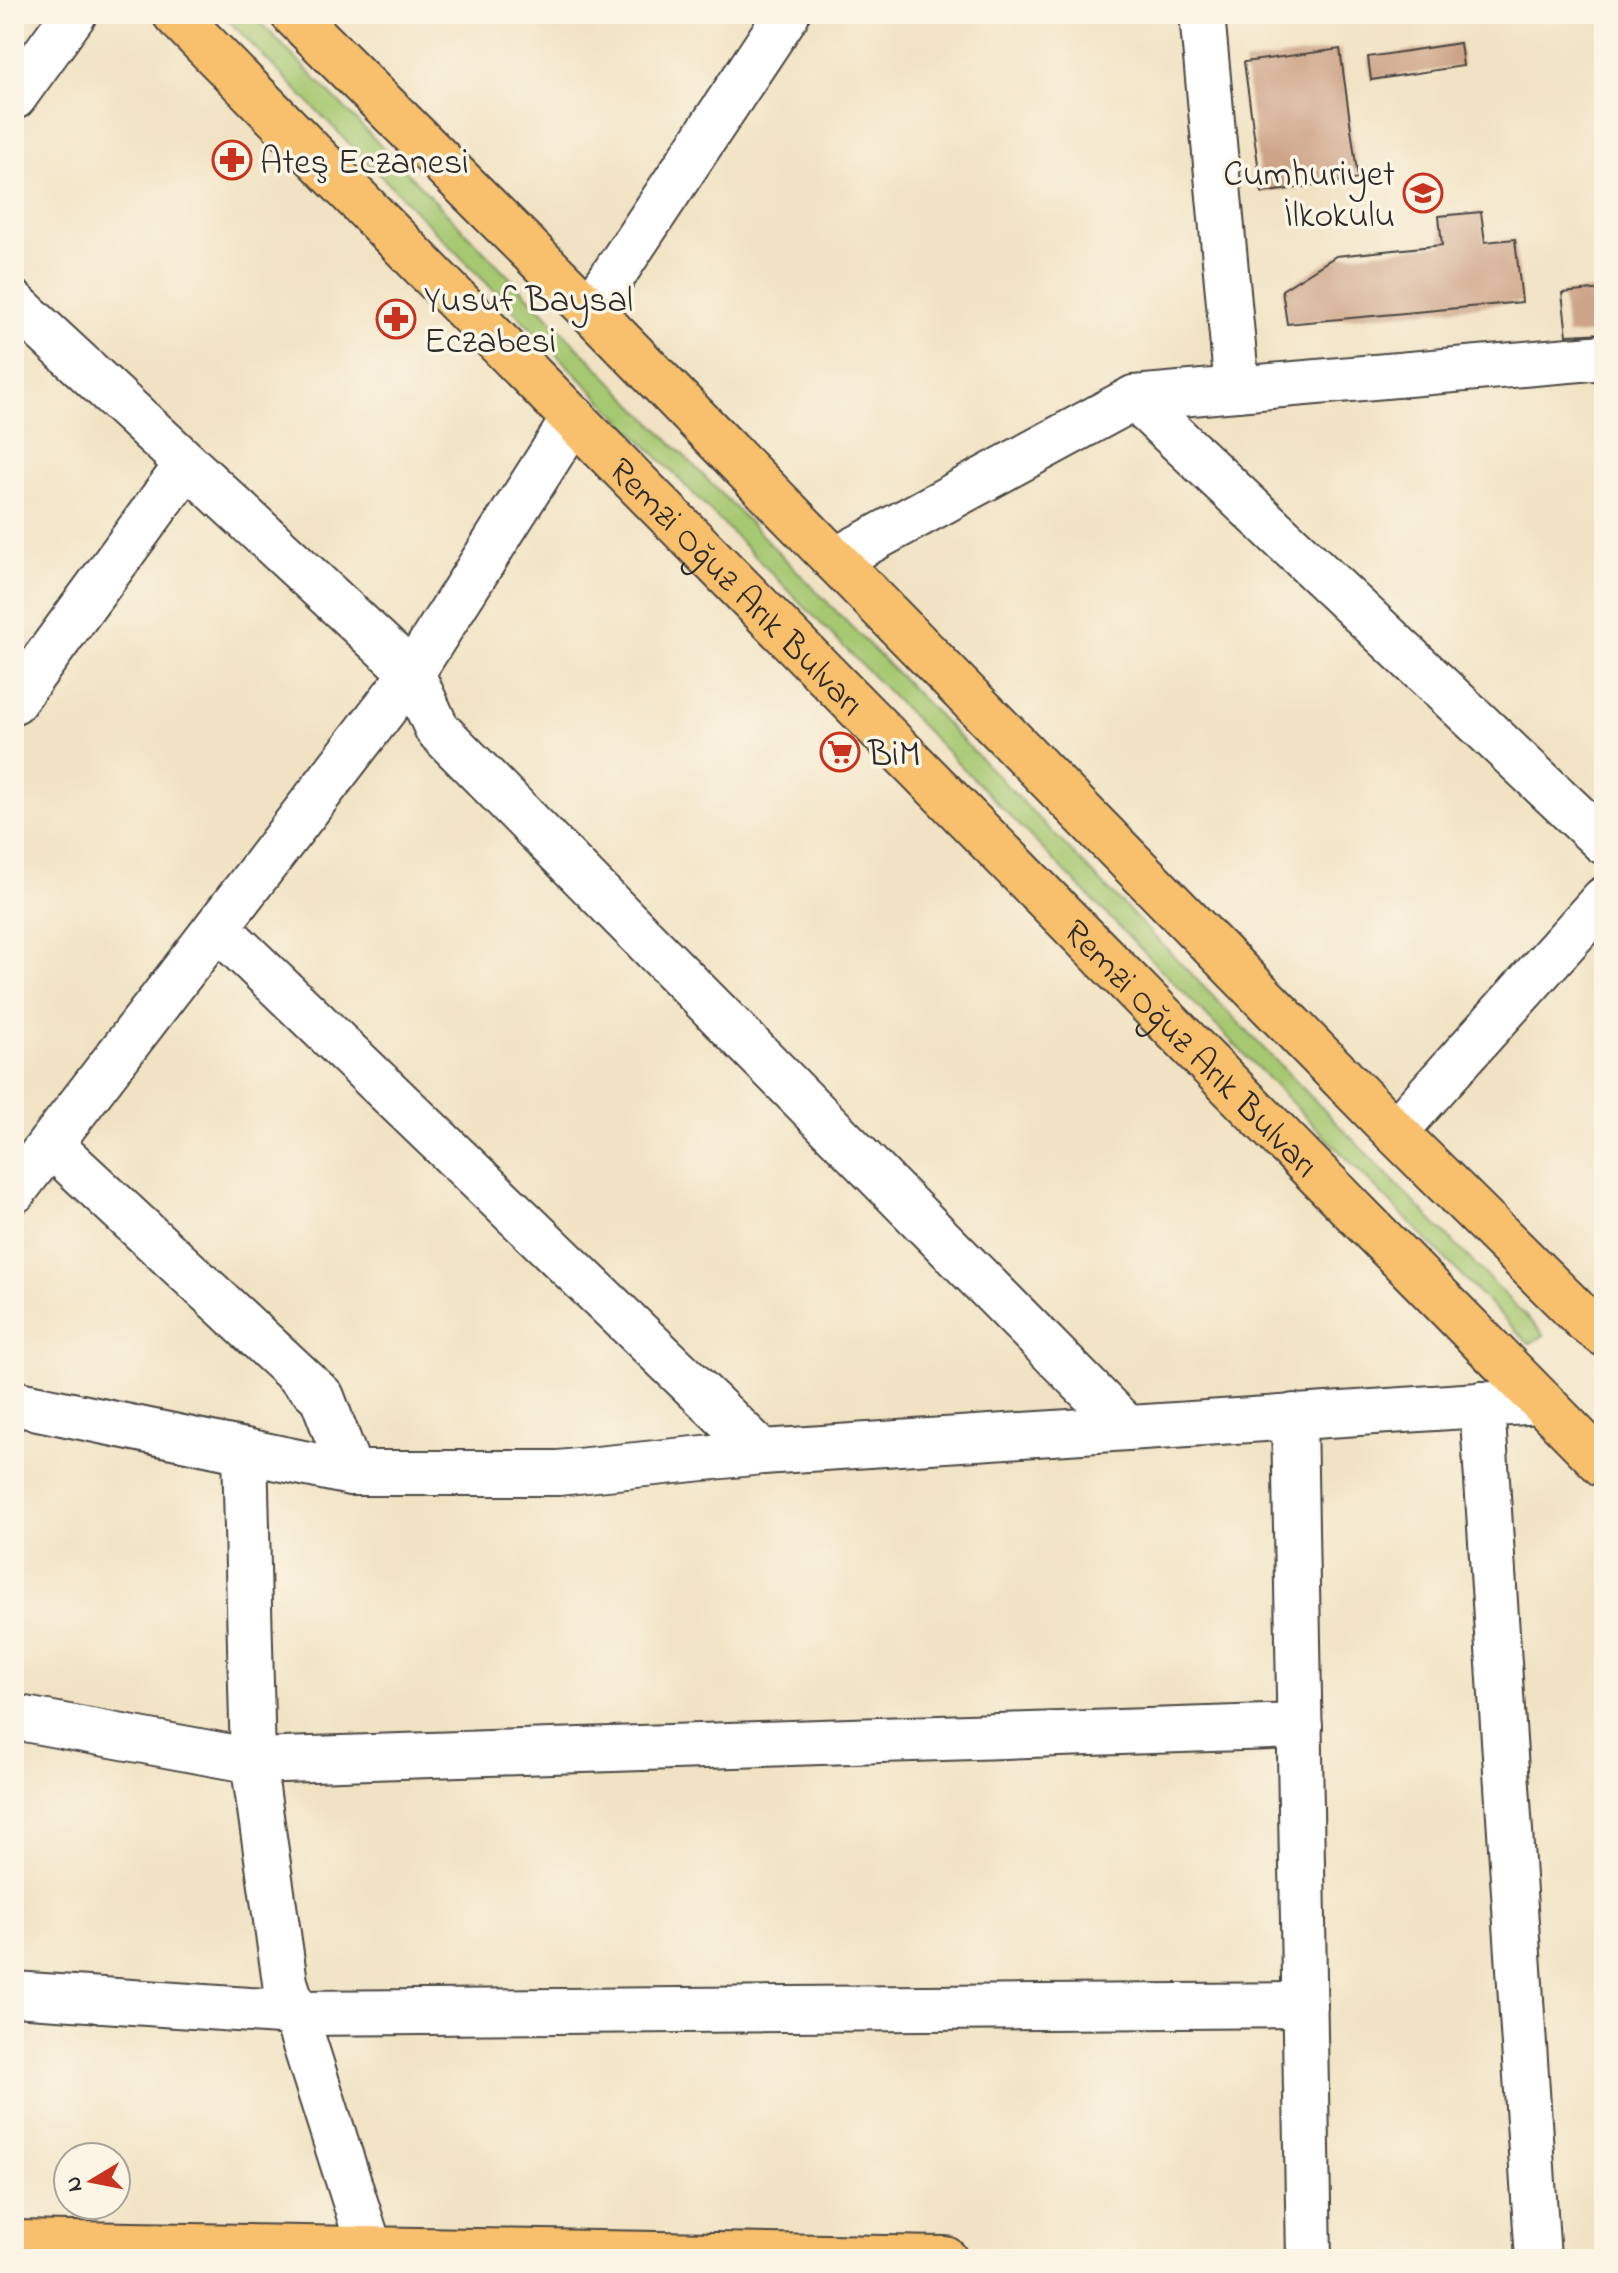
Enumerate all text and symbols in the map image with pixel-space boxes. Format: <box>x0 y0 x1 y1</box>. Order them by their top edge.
place label: Ateş Eczanesi <box>260 138 469 191</box>
pharmacy icon: Ateş Eczanesi <box>211 139 253 181</box>
place label: Cumhuriyet İlkokulu <box>1223 150 1395 244</box>
school or university icon: Cumhuriyet İlkokulu <box>1402 172 1444 214</box>
place label: Yusuf Baysal Eczabesi <box>424 276 633 370</box>
pharmacy icon: Yusuf Baysal Eczabesi <box>375 298 417 340</box>
street label: Remzi Oğuz Arık Bulvarı <box>594 447 875 730</box>
place label: BiM <box>867 730 921 783</box>
supermarket icon: BiM <box>819 731 861 773</box>
street label: Remzi Oğuz Arık Bulvarı <box>1049 909 1329 1192</box>
north arrow <box>52 2141 132 2221</box>
text: N <box>58 2174 92 2194</box>

